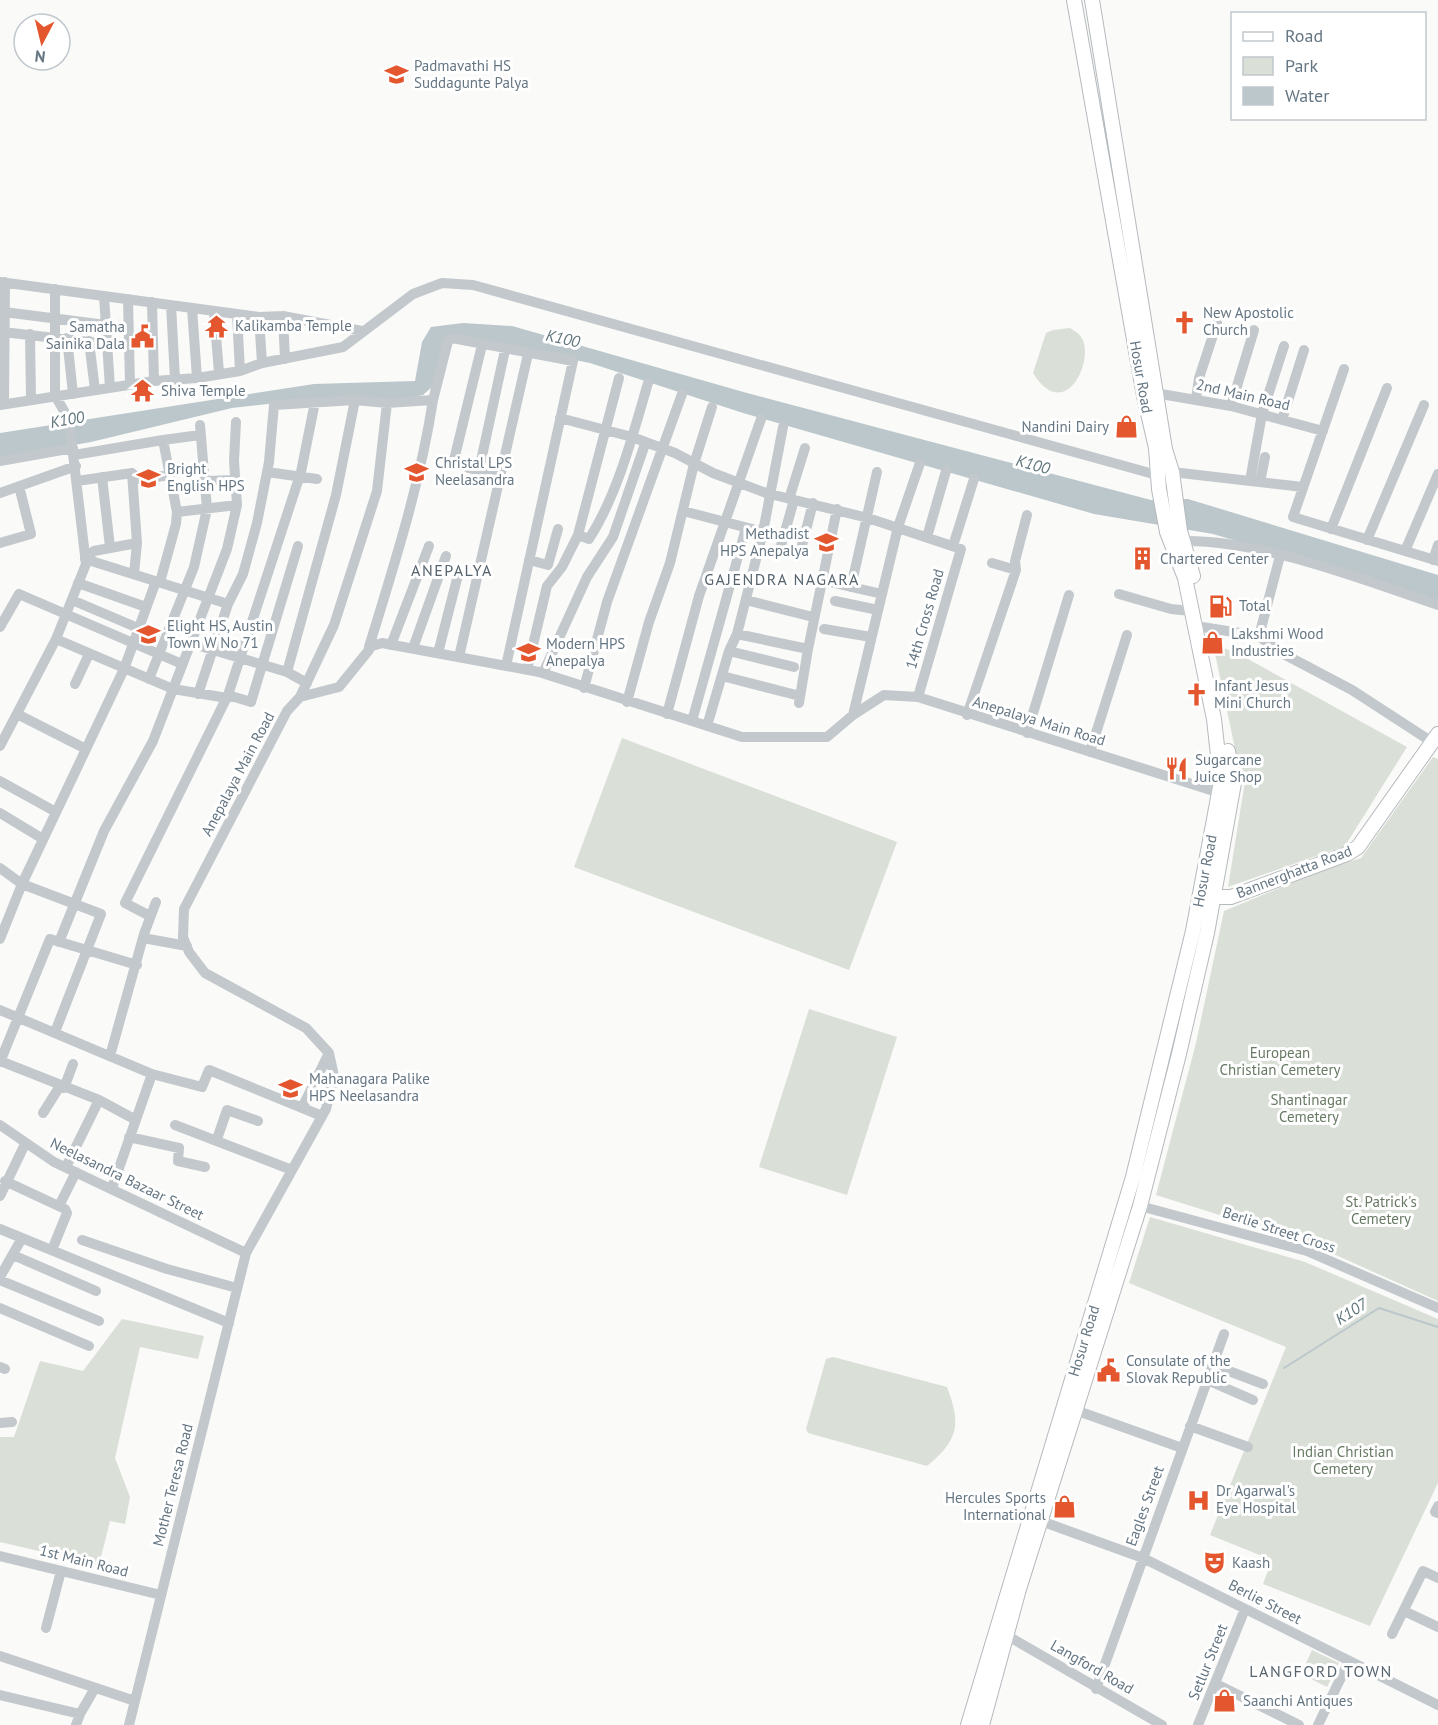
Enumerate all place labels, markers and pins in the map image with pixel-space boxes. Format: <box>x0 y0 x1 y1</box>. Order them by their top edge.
place label: Padmavathi HS Suddagunte Palya <box>414 56 529 92</box>
school or university icon: Padmavathi HS Suddagunte Palya <box>383 62 409 88</box>
place label: New Apostolic Church <box>1203 303 1294 339</box>
church icon: New Apostolic Church <box>1172 309 1198 335</box>
temple icon: Kalikamba Temple <box>204 313 230 339</box>
place label: Kalikamba Temple <box>235 316 352 335</box>
place label: Samatha Sainika Dala <box>46 317 125 353</box>
public building icon: Samatha Sainika Dala <box>130 323 156 349</box>
temple icon: Shiva Temple <box>130 378 156 404</box>
place label: Shiva Temple <box>161 381 246 400</box>
shop icon: Nandini Dairy <box>1114 414 1140 440</box>
place label: Nandini Dairy <box>1022 417 1109 436</box>
place label: Christal LPS Neelasandra <box>435 453 515 489</box>
place label: Bright English HPS <box>167 459 245 495</box>
school or university icon: Christal LPS Neelasandra <box>404 459 430 485</box>
school or university icon: Bright English HPS <box>136 465 162 491</box>
place label: Methadist HPS Anepalya <box>720 524 809 560</box>
school or university icon: Methadist HPS Anepalya <box>814 530 840 556</box>
building icon: Chartered Center <box>1129 546 1155 572</box>
place label: Chartered Center <box>1160 549 1269 568</box>
fuel station icon: Total <box>1208 593 1234 619</box>
place label: Total <box>1239 596 1271 615</box>
place label: Elight HS, Austin Town W No 71 <box>167 616 273 652</box>
school or university icon: Elight HS, Austin Town W No 71 <box>136 622 162 648</box>
place label: Lakshmi Wood Industries <box>1231 624 1323 660</box>
shop icon: Lakshmi Wood Industries <box>1200 630 1226 656</box>
place label: Modern HPS Anepalya <box>546 634 625 670</box>
school or university icon: Modern HPS Anepalya <box>515 640 541 666</box>
place label: Infant Jesus Mini Church <box>1214 676 1291 712</box>
church icon: Infant Jesus Mini Church <box>1183 682 1209 708</box>
place label: Sugarcane Juice Shop <box>1194 750 1262 786</box>
restaurant icon: Sugarcane Juice Shop <box>1164 756 1190 782</box>
place label: Mahanagara Palike HPS Neelasandra <box>309 1069 430 1105</box>
school or university icon: Mahanagara Palike HPS Neelasandra <box>278 1075 304 1101</box>
place label: Consulate of the Slovak Republic <box>1126 1351 1231 1387</box>
public building icon: Consulate of the Slovak Republic <box>1095 1357 1121 1383</box>
place label: Dr Agarwal's Eye Hospital <box>1216 1481 1297 1517</box>
hospital icon: Dr Agarwal's Eye Hospital <box>1185 1487 1211 1513</box>
place label: Hercules Sports International <box>945 1488 1047 1524</box>
shop icon: Hercules Sports International <box>1051 1494 1077 1520</box>
theatre icon: Kaash <box>1201 1550 1227 1576</box>
place label: Kaash <box>1232 1553 1270 1572</box>
shop icon: Saanchi Antiques <box>1212 1688 1238 1714</box>
place label: Saanchi Antiques <box>1243 1691 1353 1710</box>

